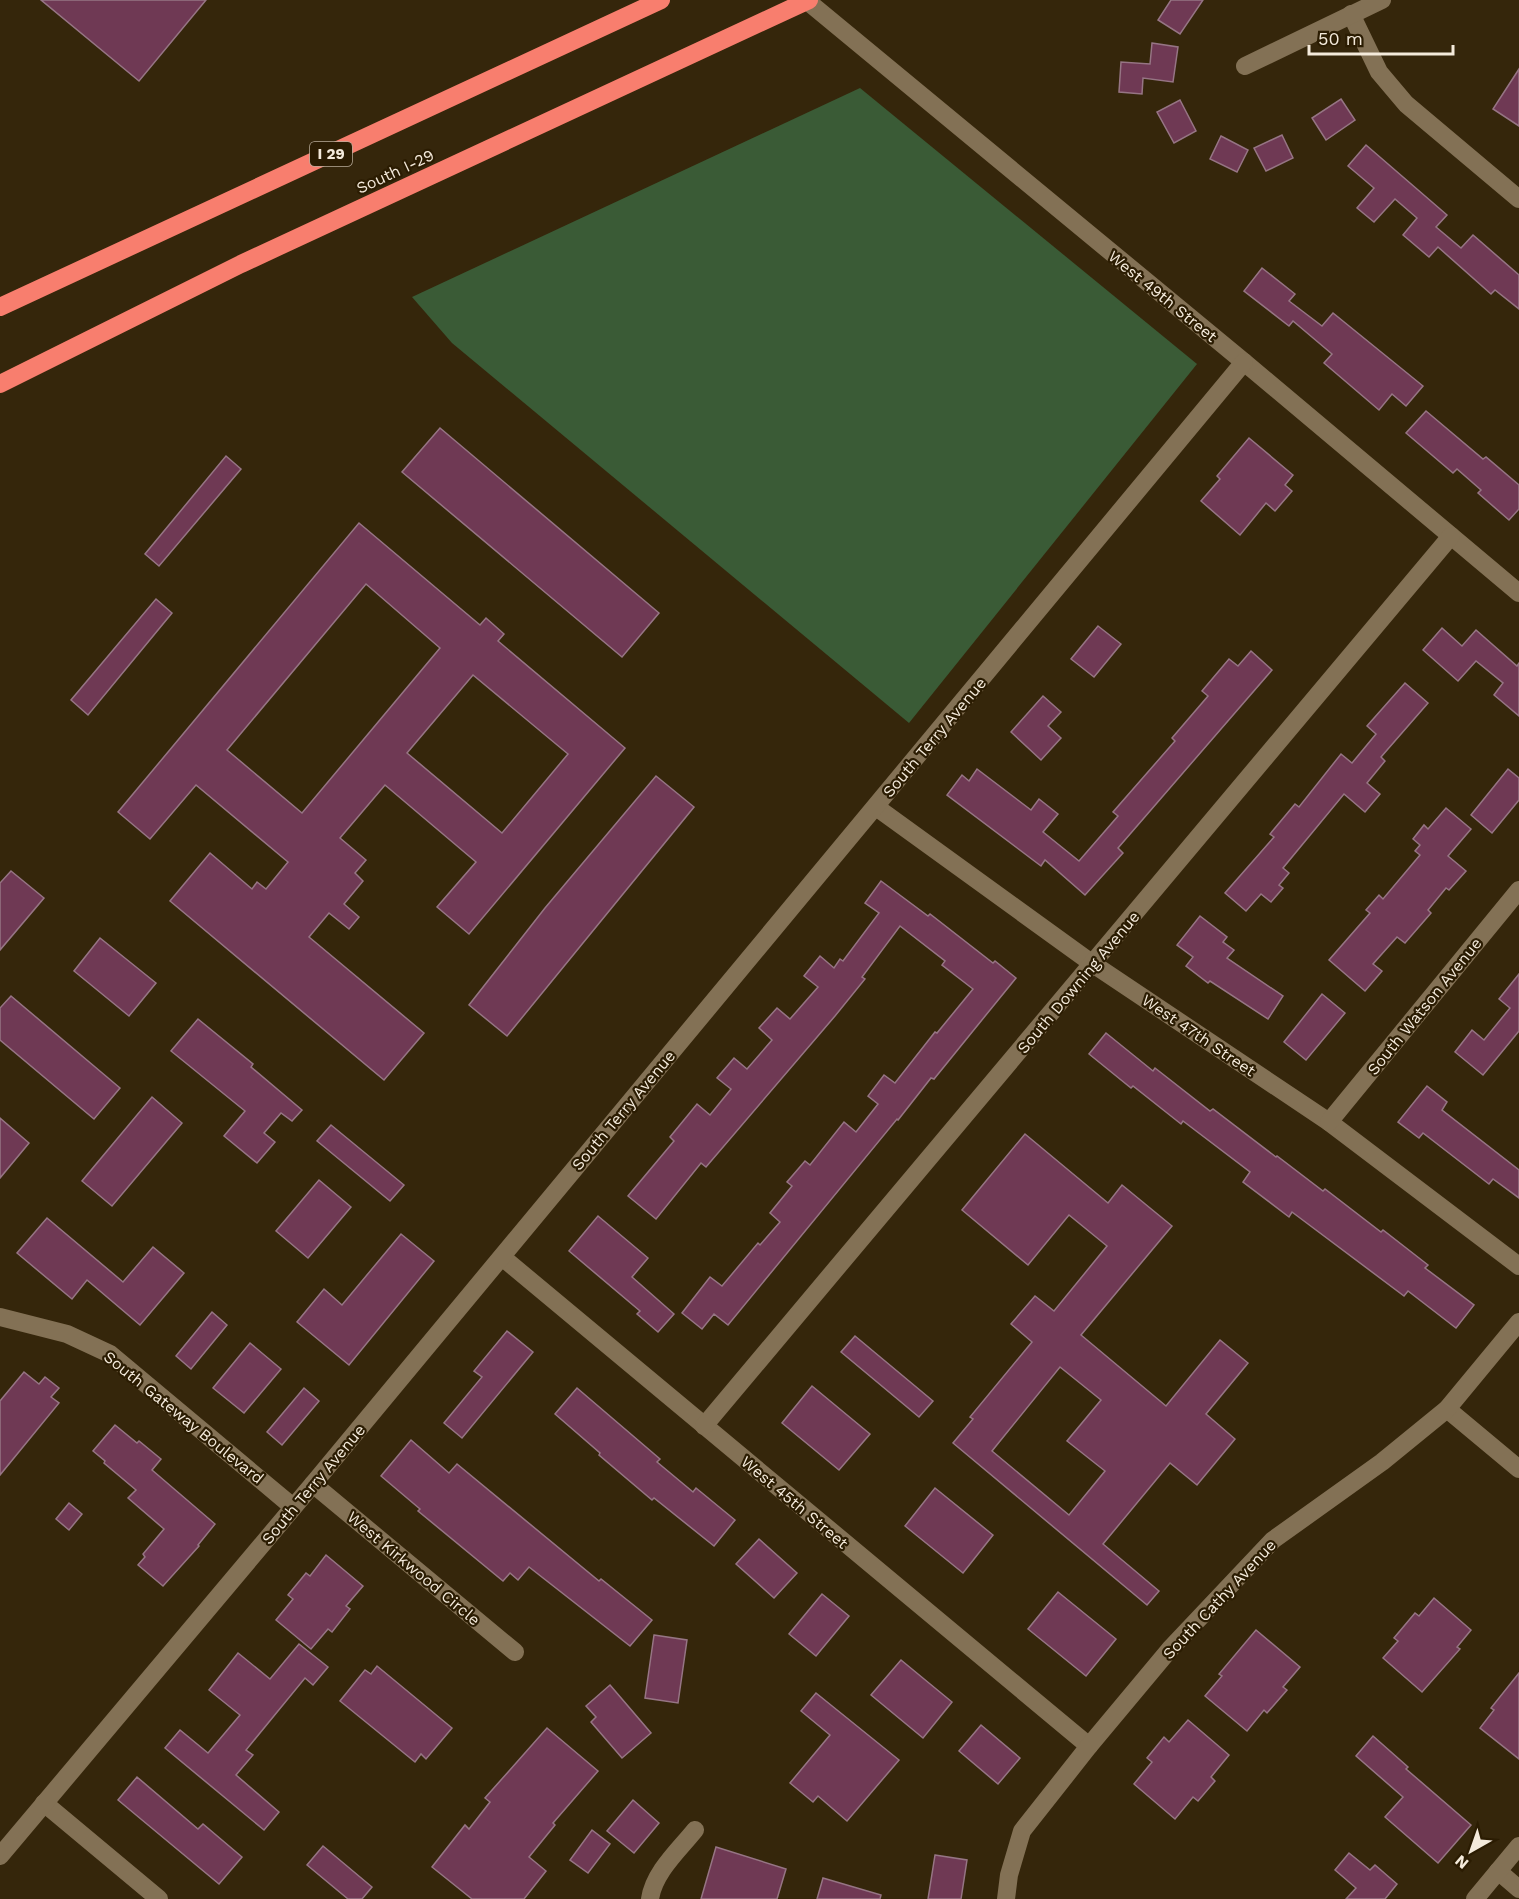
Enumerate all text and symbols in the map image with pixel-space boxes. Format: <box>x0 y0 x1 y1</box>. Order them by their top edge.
scale bar <box>1309 18 1453 56</box>
text: 50 m <box>1318 28 1363 49</box>
road number: I 29 <box>310 142 352 166</box>
street label: South I-29 <box>353 145 437 198</box>
street label: West 49th Street <box>1104 247 1221 346</box>
street label: South Terry Avenue <box>879 673 990 801</box>
street label: South Downing Avenue <box>1013 907 1144 1057</box>
street label: South Watson Avenue <box>1363 934 1486 1079</box>
street label: West 47th Street <box>1138 990 1259 1081</box>
street label: South Terry Avenue <box>568 1046 679 1174</box>
street label: South Gateway Boulevard <box>100 1347 267 1488</box>
street label: South Terry Avenue <box>258 1420 369 1548</box>
street label: West 45th Street <box>737 1452 852 1553</box>
street label: West Kirkwood Circle <box>343 1507 484 1629</box>
street label: South Cathy Avenue <box>1159 1535 1280 1663</box>
north arrow <box>1441 1821 1501 1881</box>
text: N <box>1451 1851 1472 1873</box>

